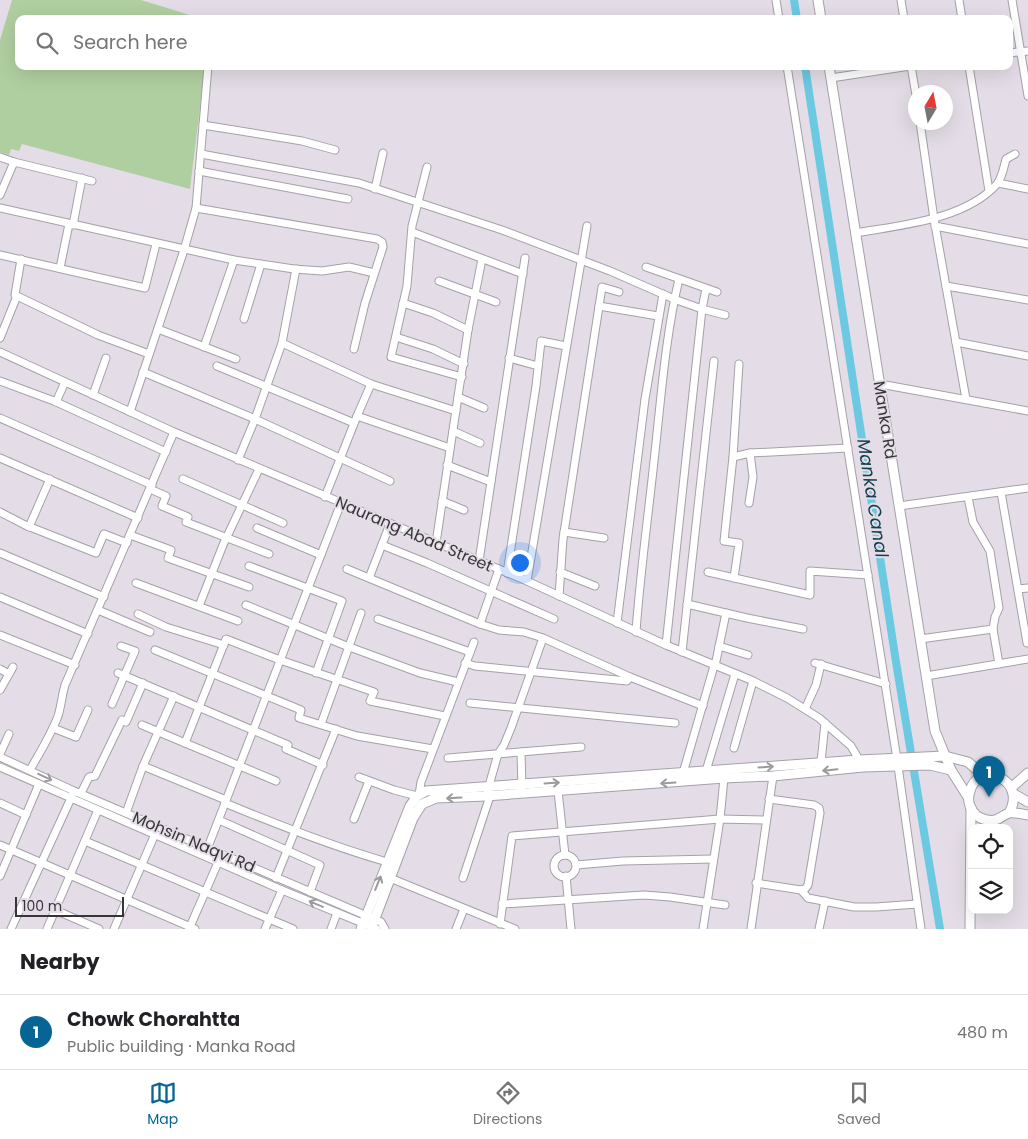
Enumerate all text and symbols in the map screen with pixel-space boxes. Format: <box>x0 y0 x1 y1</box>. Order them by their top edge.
search box <box>15 15 1013 70</box>
icon: search <box>33 29 61 57</box>
text: Search here <box>73 29 187 56</box>
north arrow <box>908 85 953 130</box>
street label: Manka Rd <box>867 379 903 461</box>
water label: Manka Canal <box>851 437 895 560</box>
street label: Naurang Abad Street <box>332 490 496 578</box>
your location <box>507 550 533 576</box>
pin: 1 <box>973 756 1005 797</box>
one-way arrow <box>758 763 774 772</box>
one-way arrow <box>822 766 838 775</box>
one-way arrow <box>37 772 52 782</box>
one-way arrow <box>544 778 560 787</box>
one-way arrow <box>660 778 676 788</box>
one-way arrow <box>446 793 462 802</box>
street label: Mohsin Naqvi Rd <box>129 806 259 878</box>
map controls <box>968 824 1013 914</box>
button: locate <box>968 824 1013 869</box>
button: layers <box>968 869 1013 914</box>
one-way arrow <box>375 876 384 891</box>
scale bar <box>15 894 124 917</box>
text: 100 m <box>22 896 62 916</box>
one-way arrow <box>309 899 324 908</box>
text: Nearby <box>20 947 100 976</box>
text: Chowk Chorahtta <box>67 1006 240 1033</box>
text: 1 <box>33 1021 39 1044</box>
text: 480 m <box>957 1021 1008 1044</box>
text: Public building · Manka Road <box>67 1035 296 1058</box>
tab: Map <box>147 1079 178 1130</box>
tab: Directions <box>473 1079 542 1130</box>
tab: Saved <box>837 1079 881 1130</box>

